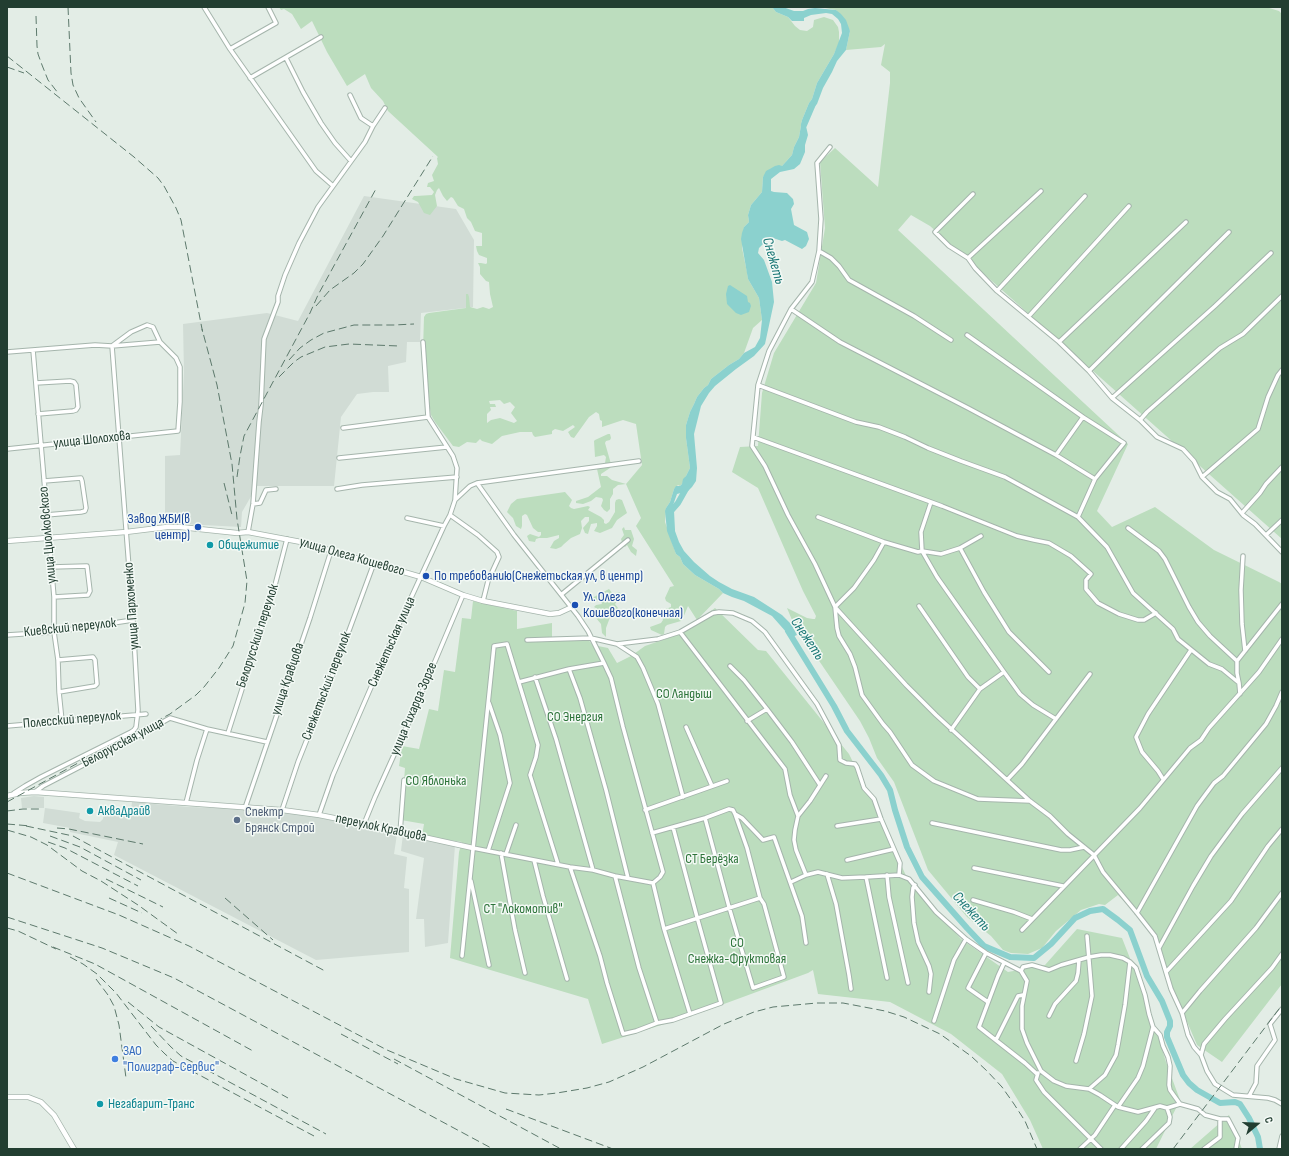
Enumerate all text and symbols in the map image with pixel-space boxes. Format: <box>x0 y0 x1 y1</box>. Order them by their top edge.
water label: Снежеть <box>758 235 788 287</box>
street label: улица Шолохова <box>53 428 131 452</box>
street label: улица Циолковского <box>35 486 61 584</box>
place label: Завод ЖБИ(в центр) <box>128 511 190 544</box>
marker: Завод ЖБИ(в центр) <box>193 522 203 532</box>
street label: улица Олега Кошевого <box>297 534 407 580</box>
place label: Общежитие <box>218 537 279 553</box>
marker: Общежитие <box>205 540 215 550</box>
street label: улица Пархоменко <box>121 562 143 650</box>
place label: По требованию(Снежетьская ул, в центр) <box>434 568 643 584</box>
marker: По требованию(Снежетьская ул, в центр) <box>421 571 431 581</box>
street label: Белорусский переулок <box>233 582 283 690</box>
place label: Ул. Олега Кошевого(конечная) <box>583 589 683 622</box>
street label: Снежетьская улица <box>365 594 419 690</box>
marker: Ул. Олега Кошевого(конечная) <box>570 600 580 610</box>
water label: Снежеть <box>786 614 828 664</box>
street label: Киевский переулок <box>23 615 117 641</box>
street label: Снежетьский переулок <box>299 629 355 743</box>
street label: улица Кравцова <box>268 640 308 718</box>
street label: улица Рихарда Зорге <box>387 660 441 758</box>
park label: СО Ландыш <box>656 686 712 702</box>
street label: Полесский переулок <box>22 707 122 733</box>
park label: СО Энергия <box>547 709 603 725</box>
street label: Белорусская улица <box>79 714 167 772</box>
park label: СО Яблонька <box>406 773 466 789</box>
place label: АкваДрайв <box>98 803 150 819</box>
place label: Спектр Брянск Строй <box>245 804 315 836</box>
marker: АкваДрайв <box>85 806 95 816</box>
street label: переулок Кравцова <box>334 810 428 846</box>
marker: Спектр Брянск Строй <box>232 815 242 825</box>
park label: СТ Берёзка <box>685 851 739 867</box>
water label: Снежеть <box>948 888 994 936</box>
park label: СТ "Локомотив" <box>484 901 562 917</box>
park label: СО Снежка-Фруктовая <box>688 935 786 968</box>
place label: ЗАО "Полиграф-Сервис" <box>123 1043 219 1076</box>
marker: ЗАО "Полиграф-Сервис" <box>110 1054 120 1064</box>
place label: Негабарит-Транс <box>108 1096 195 1112</box>
marker: Негабарит-Транс <box>95 1099 105 1109</box>
north arrow <box>1237 1104 1277 1144</box>
text: С <box>1262 1115 1276 1125</box>

